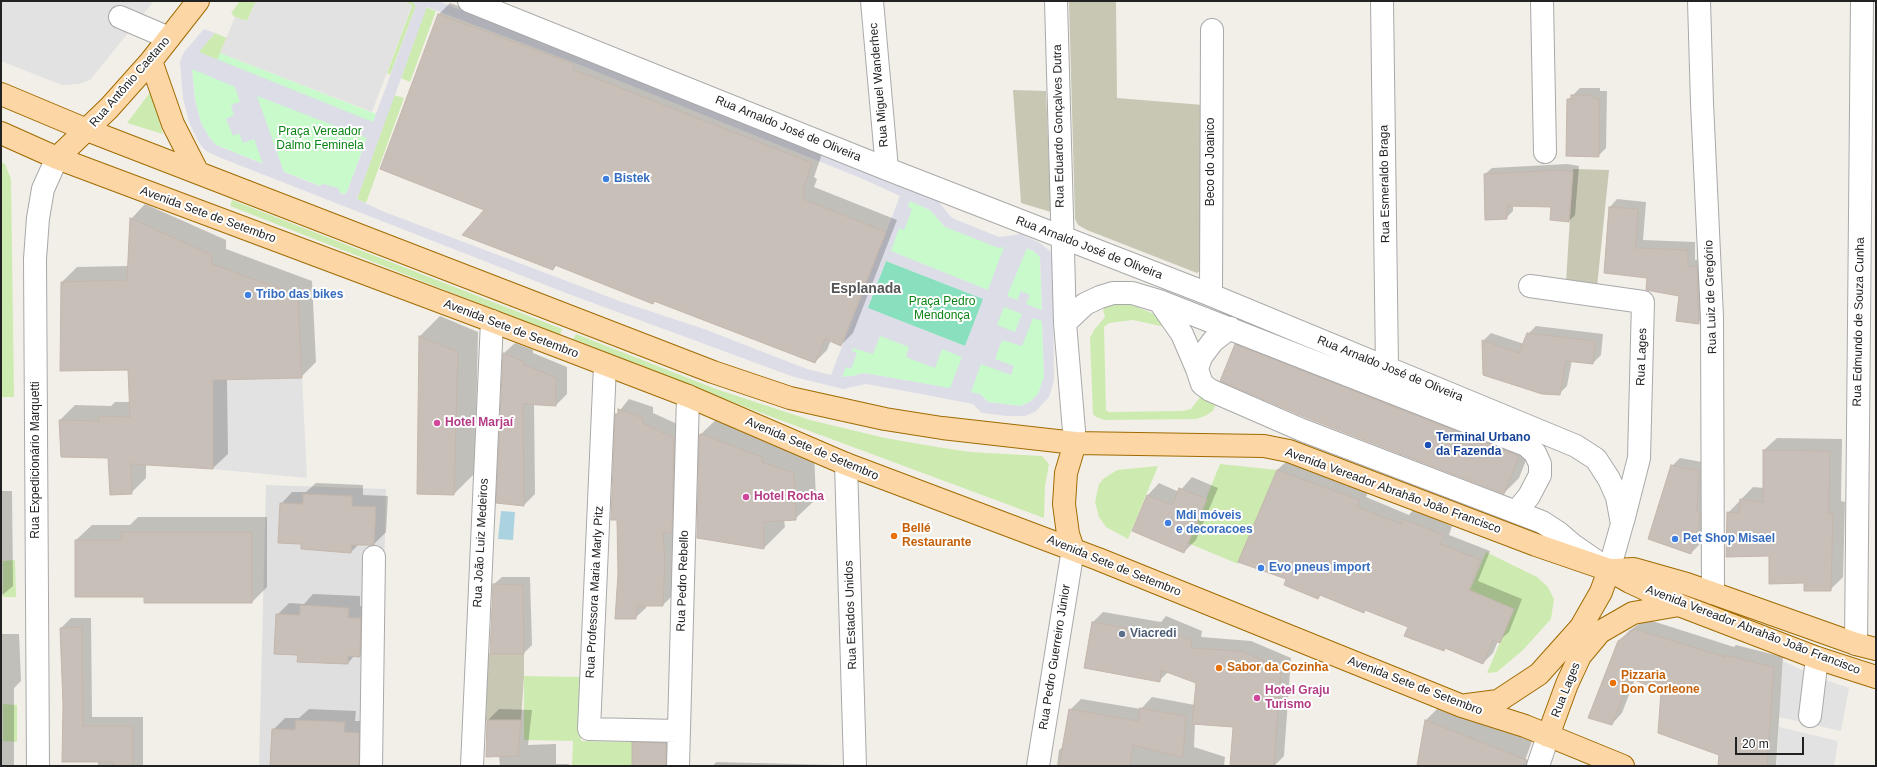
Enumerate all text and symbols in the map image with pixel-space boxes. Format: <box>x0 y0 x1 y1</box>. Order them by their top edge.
street label: Rua Miguel Wanderhec <box>866 22 892 148</box>
street label: Rua Antônio Caetano <box>87 34 173 130</box>
street label: Rua Eduardo Gonçalves Dutra <box>1050 44 1068 208</box>
street label: Rua Arnaldo José de Oliveira <box>713 93 863 165</box>
street label: Beco do Joanico <box>1204 118 1218 206</box>
park label: Praça Vereador Dalmo Feminela <box>276 125 364 153</box>
street label: Rua Esmeraldo Braga <box>1377 125 1393 243</box>
place label: Bistek <box>614 172 650 186</box>
marker: Bistek <box>601 174 611 184</box>
street label: Avenida Sete de Setembro <box>138 184 278 246</box>
street label: Rua Arnaldo José de Oliveira <box>1014 213 1164 283</box>
street label: Rua Edmundo de Souza Cunha <box>1850 237 1868 407</box>
street label: Rua Luiz de Gregório <box>1702 240 1720 354</box>
district label: Esplanada <box>831 281 901 297</box>
place label: Tribo das bikes <box>256 288 343 302</box>
marker: Tribo das bikes <box>243 290 253 300</box>
park label: Praça Pedro Mendonça <box>909 295 975 323</box>
street label: Avenida Sete de Setembro <box>442 297 580 361</box>
street label: Rua Lages <box>1634 328 1650 386</box>
street label: Rua Arnaldo José de Oliveira <box>1315 333 1465 405</box>
street label: Rua Expedicionário Marquetti <box>29 381 43 539</box>
street label: Avenida Sete de Setembro <box>743 414 881 484</box>
place label: Hotel Marjaí <box>445 416 513 430</box>
marker: Hotel Marjaí <box>432 418 442 428</box>
place label: Terminal Urbano da Fazenda <box>1436 431 1530 459</box>
marker: Terminal Urbano da Fazenda <box>1423 440 1433 450</box>
street label: Avenida Vereador Abrahão João Francisco <box>1283 445 1503 537</box>
street label: Rua João Luiz Medeiros <box>470 478 492 608</box>
place label: Hotel Rocha <box>754 490 824 504</box>
marker: Hotel Rocha <box>741 492 751 502</box>
street label: Rua Professora Maria Marly Pitz <box>583 505 607 679</box>
place label: Mdi móveis e decoracoes <box>1176 509 1253 537</box>
marker: Mdi móveis e decoracoes <box>1163 518 1173 528</box>
place label: Bellé Restaurante <box>902 522 971 550</box>
street label: Rua Pedro Rebello <box>674 530 692 632</box>
marker: Bellé Restaurante <box>889 531 899 541</box>
place label: Pet Shop Misael <box>1683 532 1775 546</box>
street label: Avenida Sete de Setembro <box>1045 533 1183 599</box>
marker: Pet Shop Misael <box>1670 534 1680 544</box>
street label: Rua Estados Unidos <box>842 560 860 670</box>
place label: Evo pneus import <box>1269 561 1370 575</box>
marker: Evo pneus import <box>1256 563 1266 573</box>
street label: Avenida Vereador Abrahão João Francisco <box>1644 582 1862 678</box>
street label: Rua Pedro Guerreiro Júnior <box>1036 583 1074 731</box>
place label: Viacredi <box>1130 627 1176 641</box>
marker: Viacredi <box>1117 629 1127 639</box>
street label: Avenida Sete de Setembro <box>1346 654 1484 718</box>
street label: Rua Lages <box>1548 660 1584 720</box>
place label: Sabor da Cozinha <box>1227 661 1328 675</box>
marker: Sabor da Cozinha <box>1214 663 1224 673</box>
place label: Pizzaria Don Corleone <box>1621 669 1700 697</box>
marker: Pizzaria Don Corleone <box>1608 678 1618 688</box>
place label: Hotel Graju Turismo <box>1265 684 1330 712</box>
marker: Hotel Graju Turismo <box>1252 693 1262 703</box>
scale bar <box>1737 729 1806 755</box>
text: 20 m <box>1742 737 1769 751</box>

